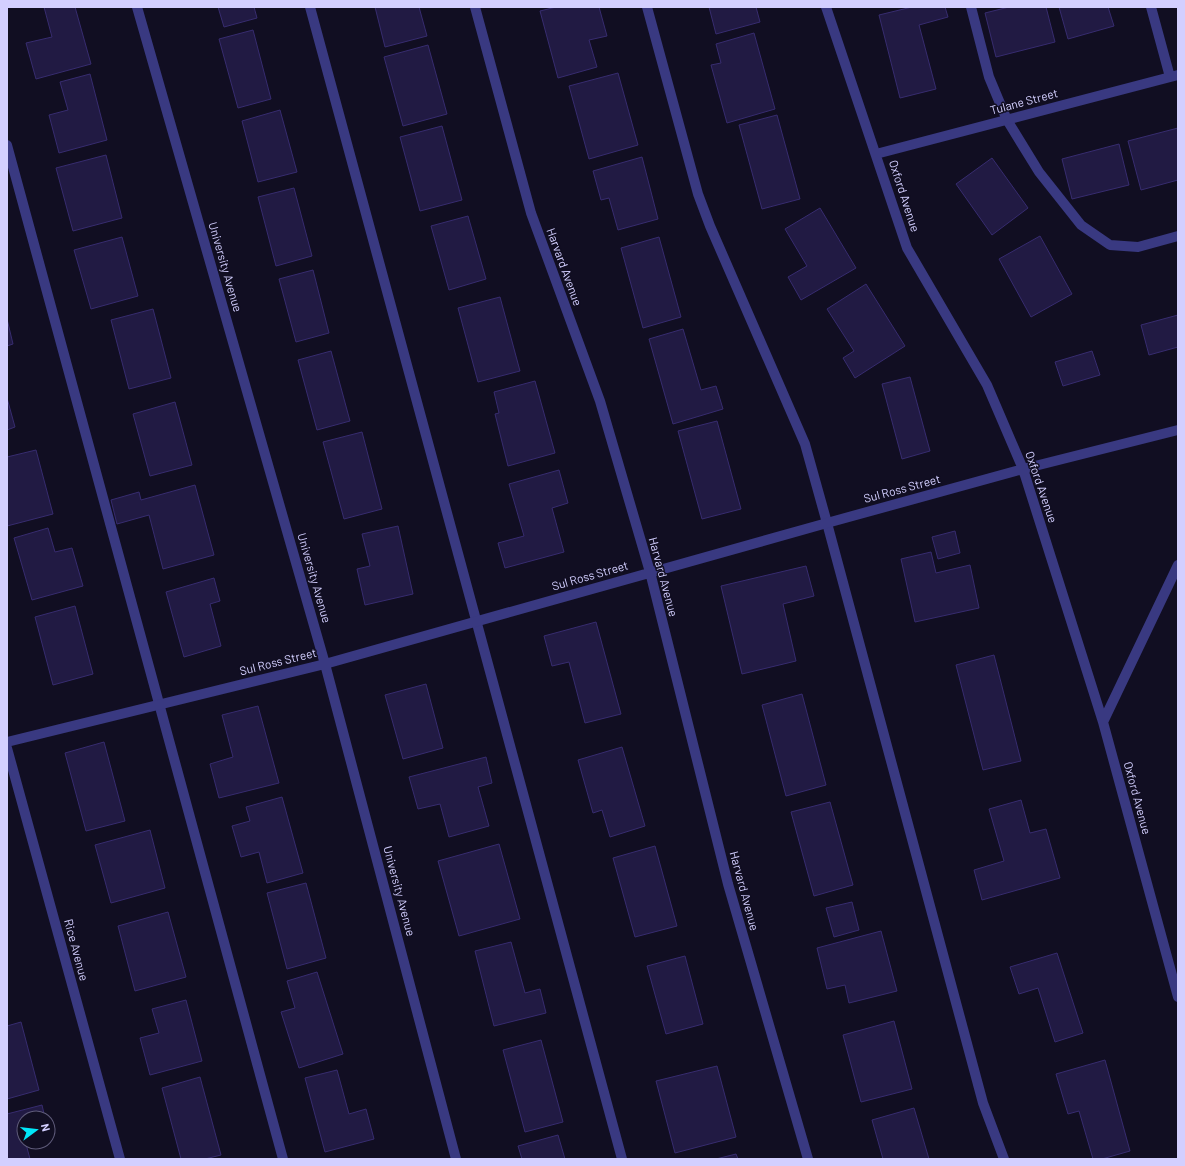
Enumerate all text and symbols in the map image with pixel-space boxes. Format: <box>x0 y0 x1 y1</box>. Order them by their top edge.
street label: Tulane Street <box>988 85 1059 117</box>
street label: Oxford Avenue <box>887 158 923 233</box>
street label: University Avenue <box>206 220 245 313</box>
street label: Harvard Avenue <box>544 226 586 307</box>
street label: Oxford Avenue <box>1023 449 1061 524</box>
street label: Sul Ross Street <box>862 471 942 505</box>
street label: University Avenue <box>295 531 334 624</box>
street label: Harvard Avenue <box>647 535 681 618</box>
street label: Sul Ross Street <box>550 557 630 593</box>
street label: Sul Ross Street <box>238 645 318 677</box>
street label: Oxford Avenue <box>1122 760 1154 836</box>
street label: University Avenue <box>381 844 419 937</box>
street label: Harvard Avenue <box>728 849 762 932</box>
street label: Rice Avenue <box>62 917 92 982</box>
north arrow <box>16 1110 56 1150</box>
text: N <box>39 1122 53 1133</box>

